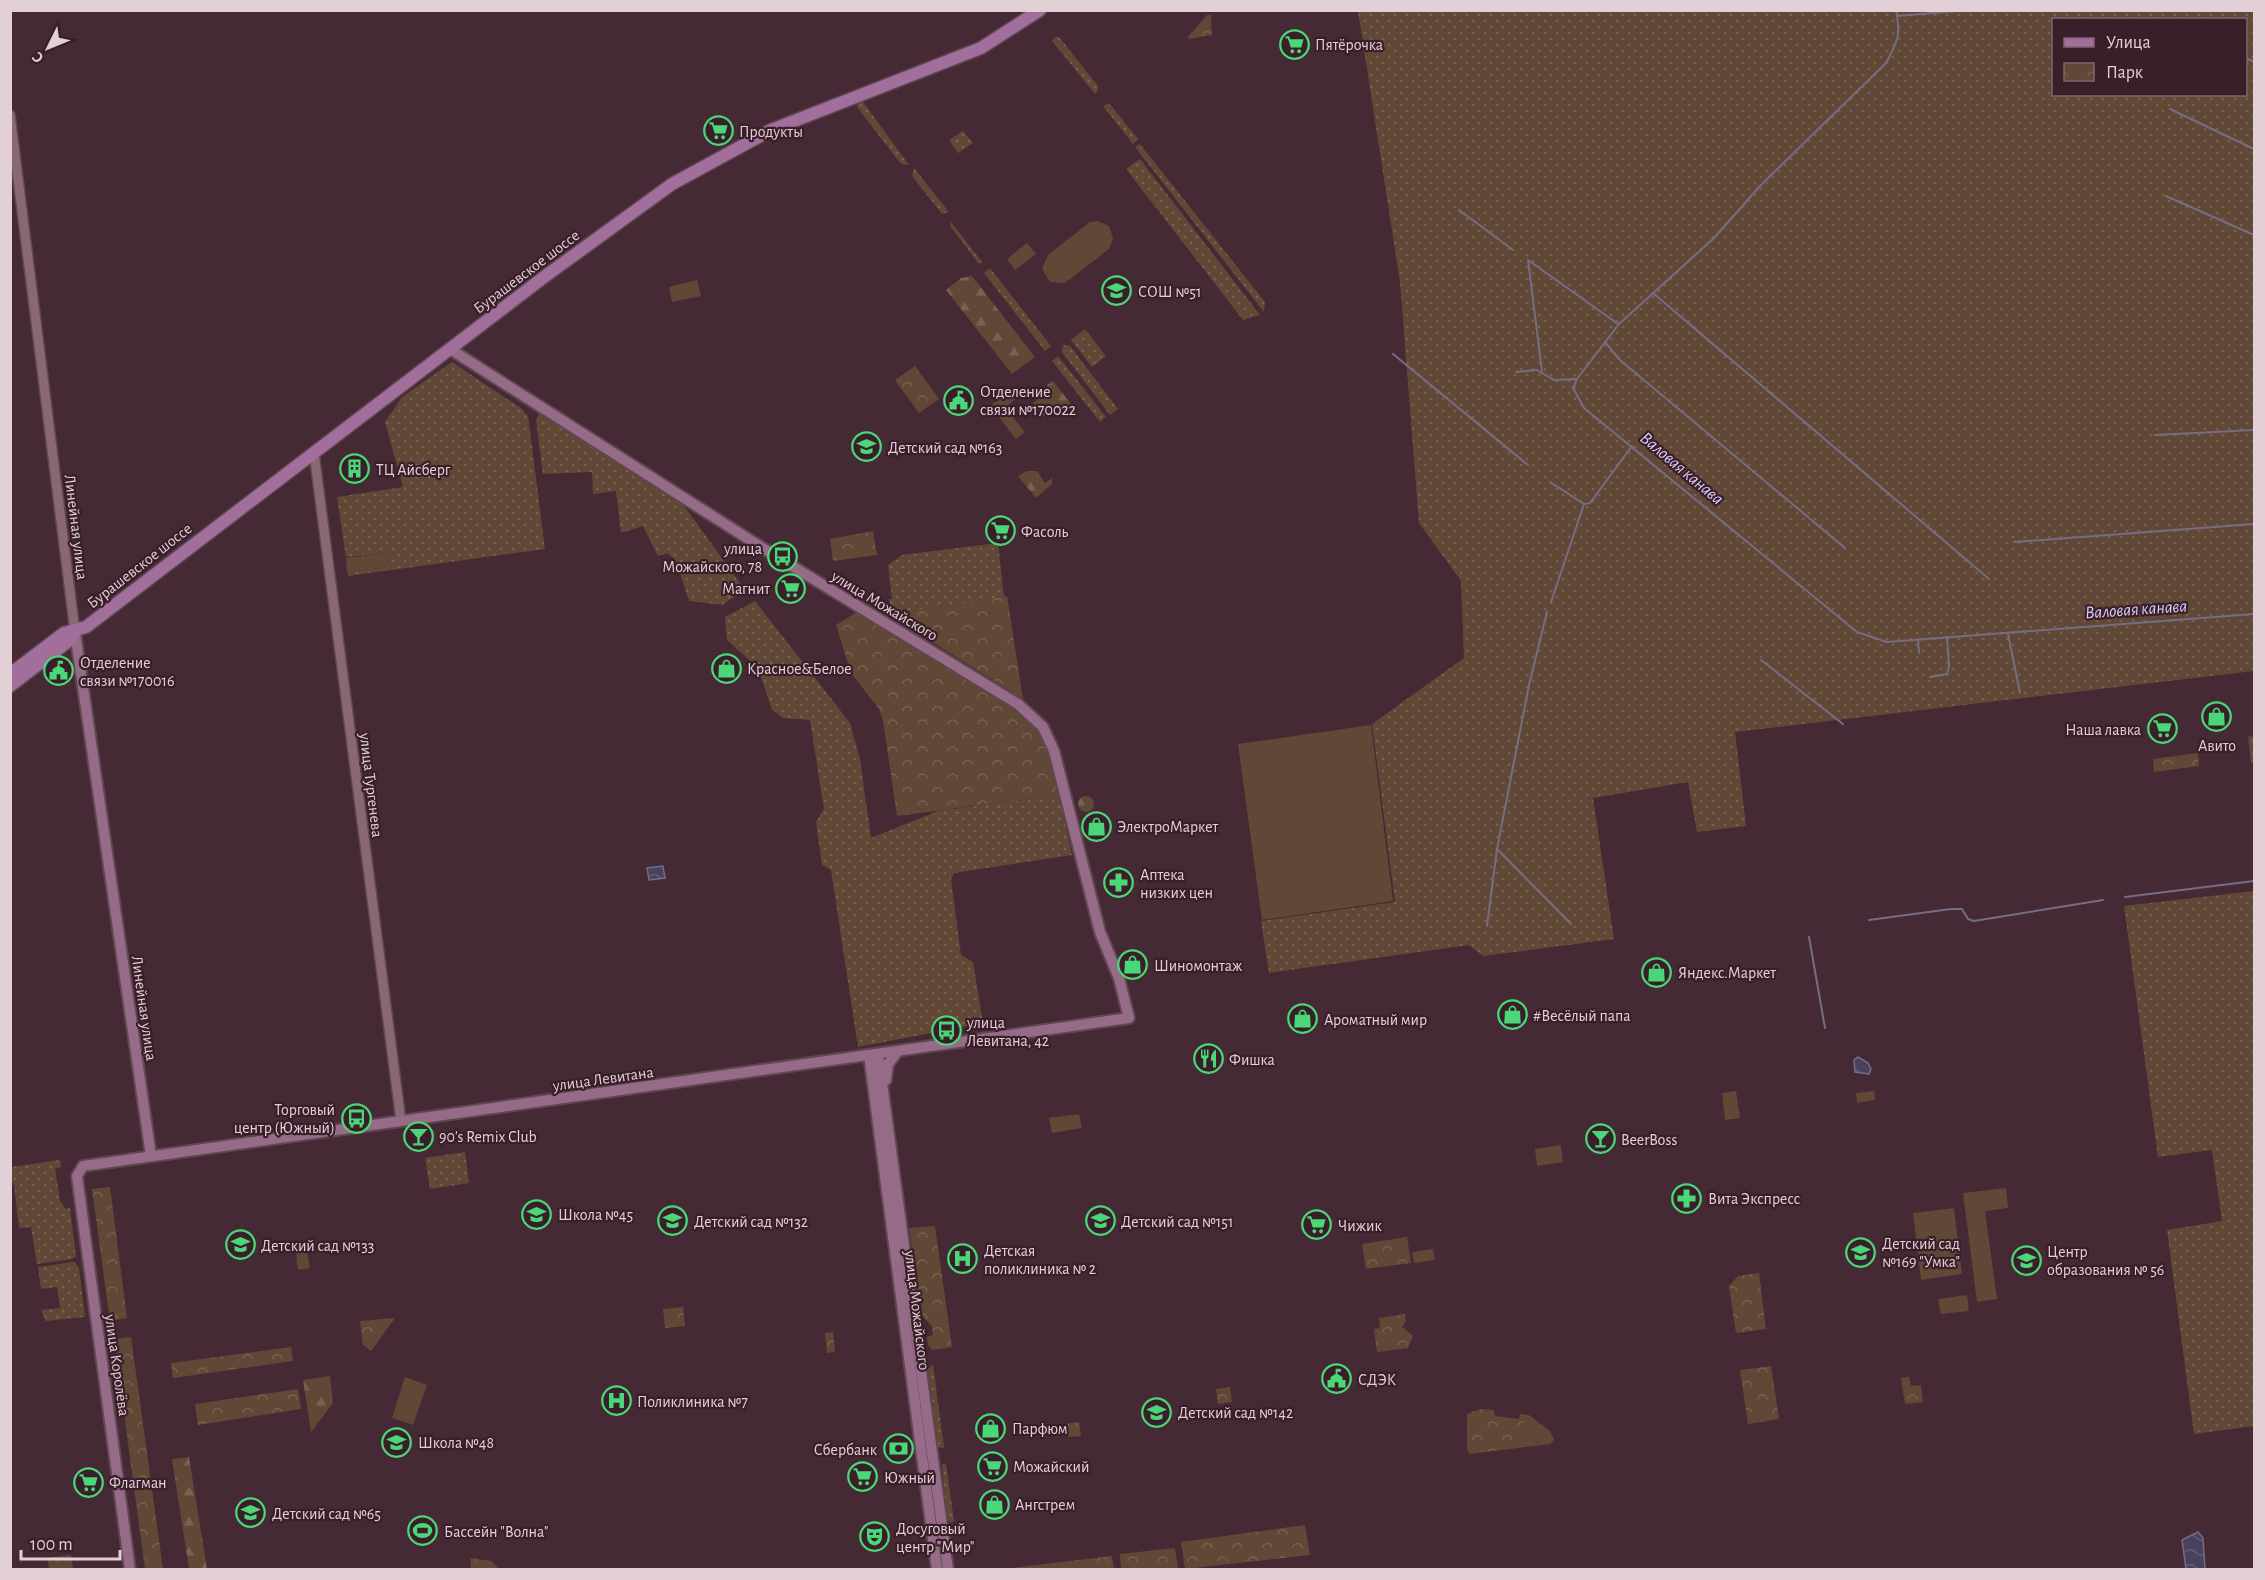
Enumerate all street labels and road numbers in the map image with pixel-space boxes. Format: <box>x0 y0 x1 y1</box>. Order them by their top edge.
street label: Бурашевское шоссе <box>471 227 583 317</box>
street label: Линейная улица <box>61 474 90 581</box>
street label: Бурашевское шоссе <box>84 520 196 612</box>
street label: улица Можайского <box>827 567 941 645</box>
street label: улица Тургенева <box>356 731 385 838</box>
street label: Линейная улица <box>128 955 159 1062</box>
street label: улица Левитана <box>551 1064 655 1095</box>
street label: улица Можайского <box>901 1248 932 1371</box>
street label: улица Королёва <box>101 1312 132 1417</box>

